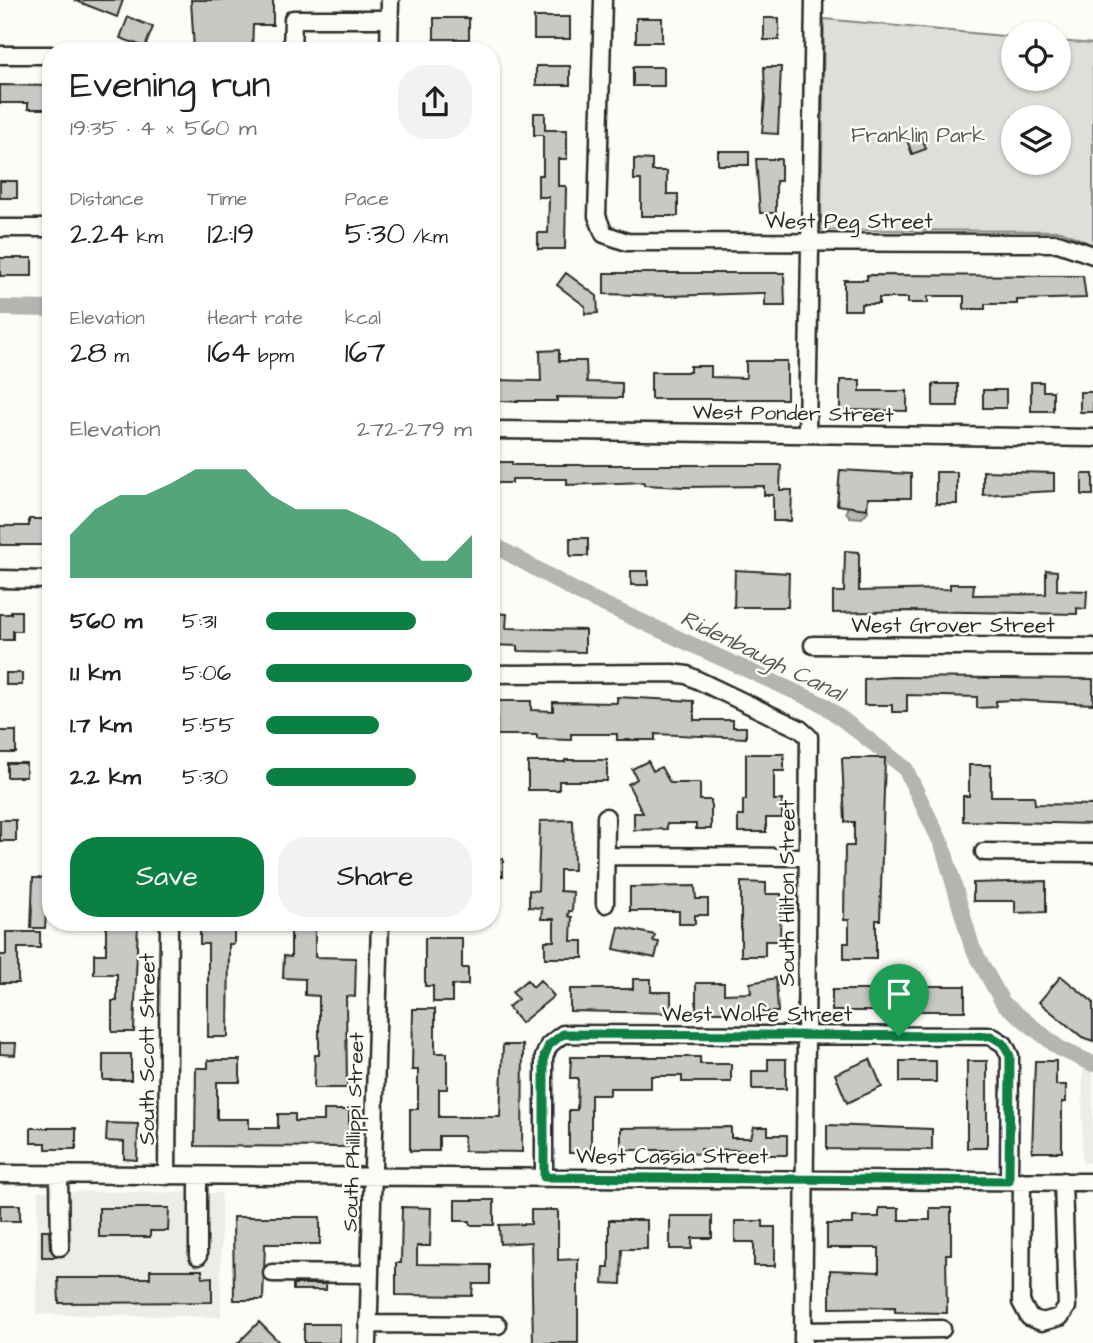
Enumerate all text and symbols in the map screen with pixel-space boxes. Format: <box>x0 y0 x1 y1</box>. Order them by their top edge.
map controls <box>1001 21 1071 175</box>
button: locate <box>1001 21 1071 91</box>
text: Evening run <box>70 60 271 112</box>
button: share <box>398 65 472 139</box>
button: layers <box>1001 105 1071 175</box>
text: 19:35 · 4 × 560 m <box>70 112 257 144</box>
park label: Franklin Park <box>851 121 985 150</box>
text: Distance <box>70 186 144 213</box>
text: Time <box>207 186 247 213</box>
text: Pace <box>345 186 389 213</box>
street label: West Peg Street <box>765 207 933 238</box>
text: 2.24 <box>70 213 129 255</box>
text: 12:19 <box>207 213 254 255</box>
text: 5:30 <box>345 213 405 255</box>
text: km <box>129 224 163 251</box>
text: /km <box>405 224 448 251</box>
text: Elevation <box>70 305 145 332</box>
text: Heart rate <box>207 305 303 332</box>
text: kcal <box>345 305 381 332</box>
text: 28 <box>70 332 107 374</box>
text: 164 <box>207 332 250 374</box>
text: 167 <box>345 332 386 374</box>
text: m <box>107 343 129 370</box>
text: bpm <box>250 343 294 370</box>
street label: West Ponder Street <box>692 397 894 430</box>
text: Elevation <box>70 413 161 445</box>
text: 272–279 m <box>357 413 472 445</box>
water label: Ridenbaugh Canal <box>675 602 853 712</box>
text: 560 m <box>70 605 142 637</box>
text: 5:31 <box>182 605 217 637</box>
street label: West Grover Street <box>851 611 1055 640</box>
text: 1.1 km <box>70 657 120 689</box>
text: 5:06 <box>182 657 231 689</box>
text: 1.7 km <box>70 709 132 741</box>
text: 5:55 <box>182 709 235 741</box>
text: 2.2 km <box>70 761 141 793</box>
text: 5:30 <box>182 761 228 793</box>
street label: South Hilton Street <box>773 799 802 986</box>
button: Save <box>70 837 264 917</box>
button: Share <box>278 837 472 917</box>
street label: South Scott Street <box>133 952 162 1145</box>
pin <box>869 964 929 1036</box>
icon: arrive <box>880 975 918 1013</box>
street label: West Wolfe Street <box>662 1000 853 1029</box>
street label: South Phillippi Street <box>336 1031 372 1232</box>
street label: West Cassia Street <box>576 1142 769 1171</box>

